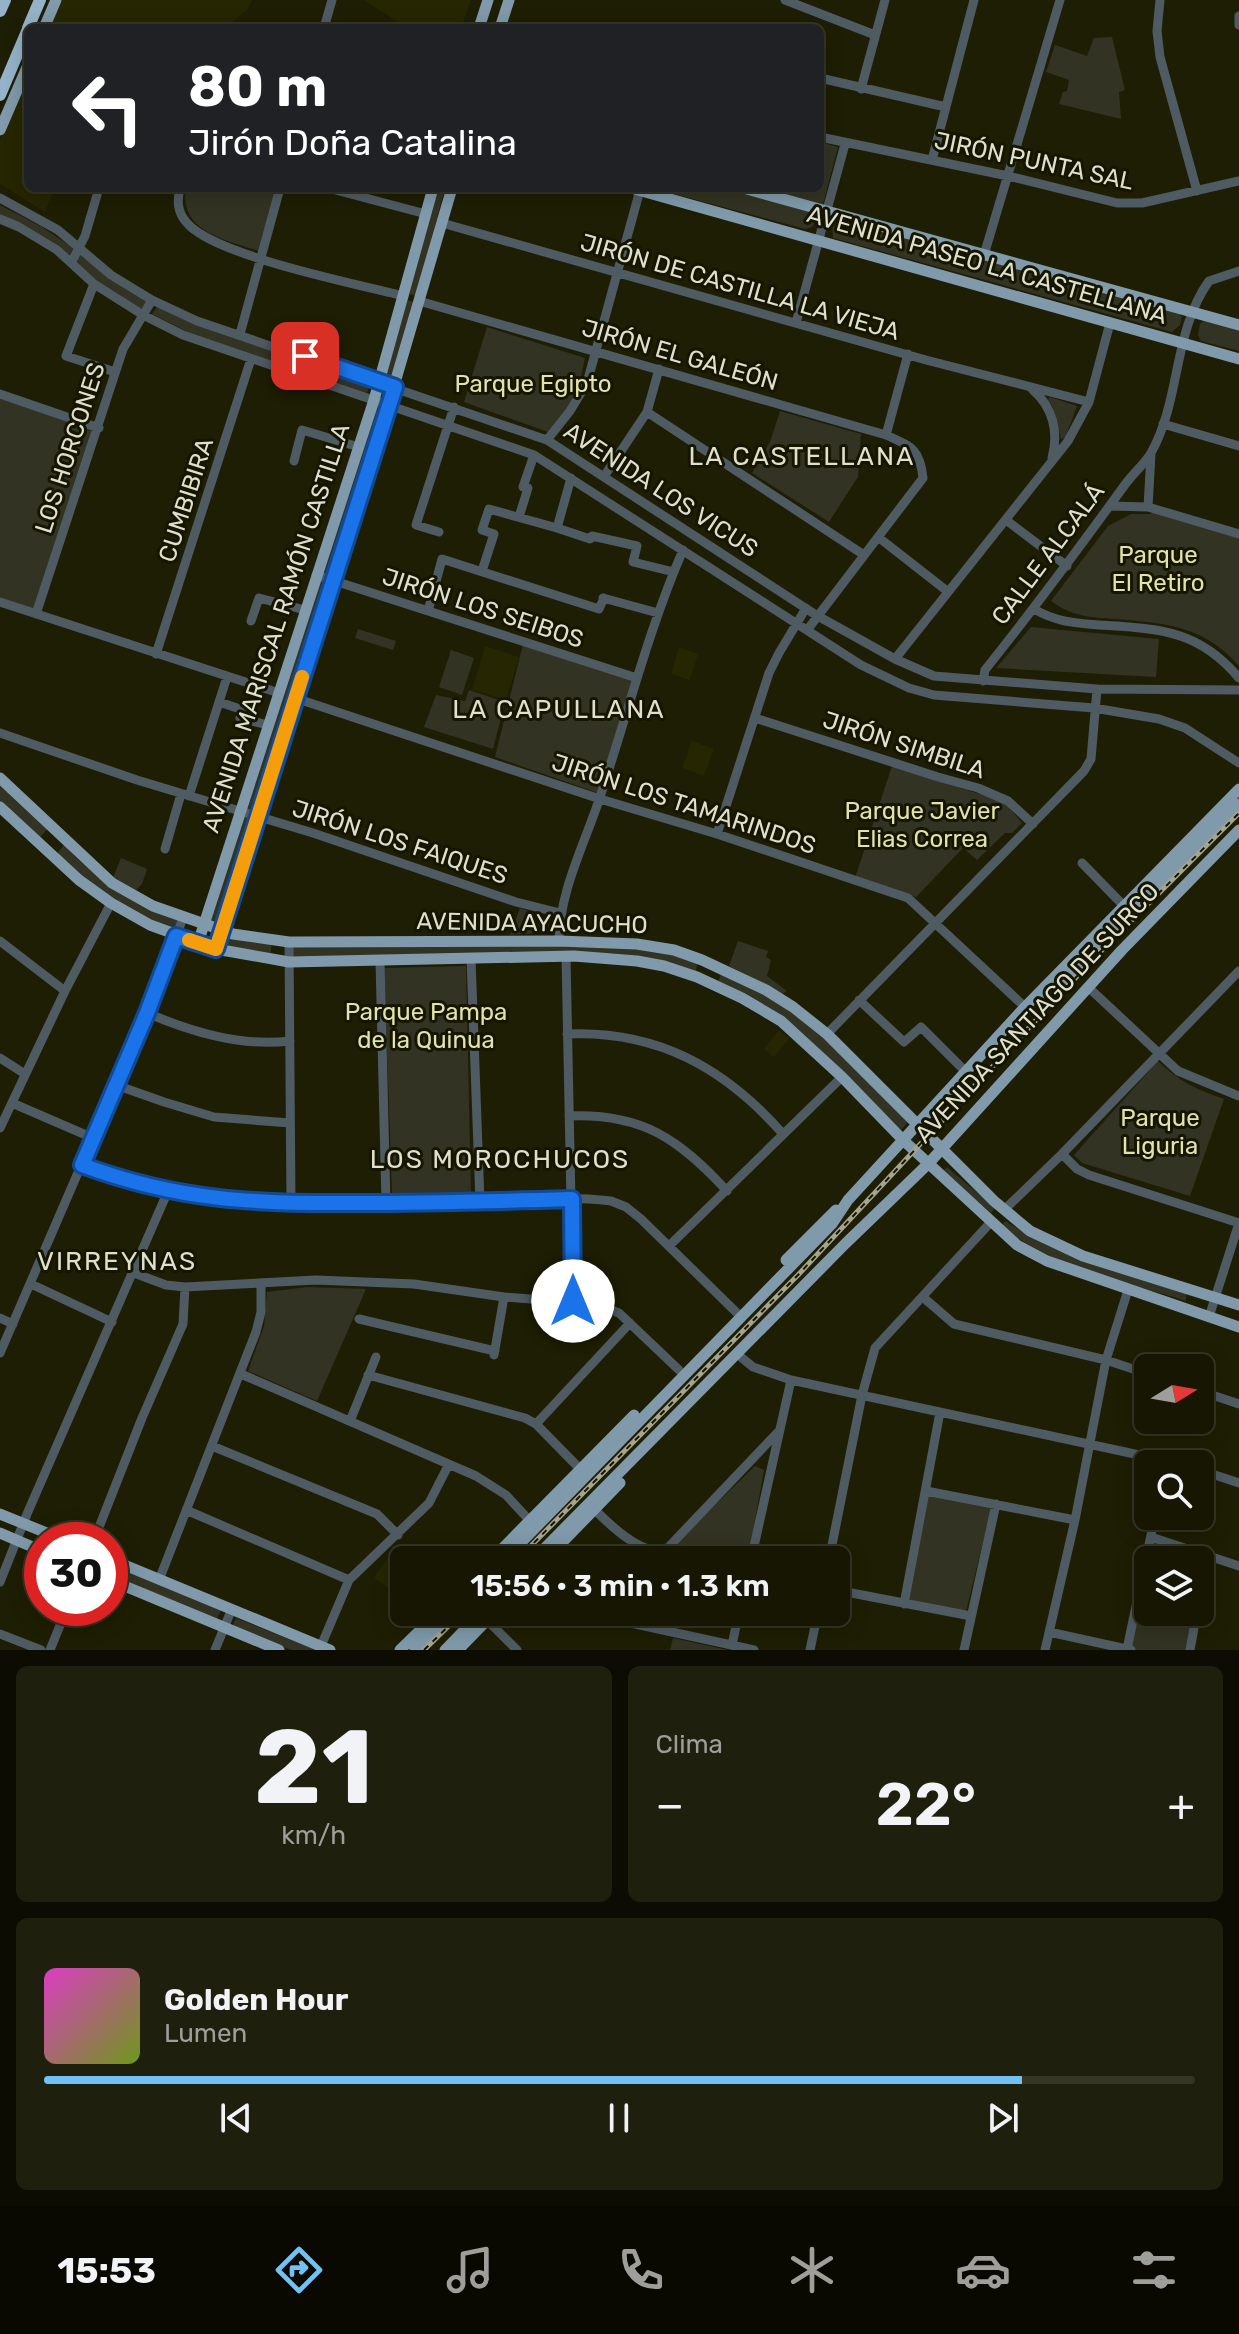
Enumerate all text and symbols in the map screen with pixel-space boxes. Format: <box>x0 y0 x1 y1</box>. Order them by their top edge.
text: 80 m <box>188 54 327 120</box>
icon: left <box>56 56 160 160</box>
text: Jirón Doña Catalina <box>188 121 517 164</box>
street label: JIRÓN PUNTA SAL <box>932 126 1137 196</box>
street label: AVENIDA PASEO LA CASTELLANA <box>804 200 1170 330</box>
street label: JIRÓN DE CASTILLA LA VIEJA <box>577 228 903 346</box>
street label: JIRÓN EL GALEÓN <box>579 314 781 396</box>
pin <box>271 322 339 390</box>
icon: arrive <box>283 334 327 378</box>
street label: LOS HORCONES <box>29 359 111 537</box>
park label: Parque Egipto <box>454 370 612 398</box>
street label: AVENIDA LOS VICUS <box>559 417 763 563</box>
street label: AVENIDA MARISCAL RAMÓN CASTILLA <box>196 420 356 836</box>
street label: CUMBIBIRA <box>153 434 219 566</box>
district label: LA CASTELLANA <box>689 441 916 472</box>
street label: CALLE ALCALÁ <box>986 478 1110 630</box>
park label: Parque El Retiro <box>1111 541 1205 597</box>
street label: JIRÓN LOS SEIBOS <box>379 562 587 654</box>
district label: LA CAPULLANA <box>452 694 666 725</box>
street label: JIRÓN SIMBILA <box>819 706 989 784</box>
street label: JIRÓN LOS TAMARINDOS <box>548 748 820 860</box>
street label: JIRÓN LOS FAIQUES <box>289 794 511 890</box>
park label: Parque Javier Elias Correa <box>844 797 1000 853</box>
street label: AVENIDA SANTIAGO DE SURCO <box>909 877 1165 1149</box>
street label: AVENIDA AYACUCHO <box>416 907 648 939</box>
park label: Parque Pampa de la Quinua <box>345 998 507 1054</box>
park label: Parque Liguria <box>1120 1104 1200 1160</box>
district label: LOS MOROCHUCOS <box>370 1144 630 1175</box>
district label: VIRREYNAS <box>37 1246 197 1277</box>
position arrow <box>531 1259 615 1343</box>
north arrow <box>1134 1354 1214 1434</box>
map controls <box>1134 1354 1214 1626</box>
button: search <box>1134 1450 1214 1530</box>
speed limit sign: 30 <box>24 1522 128 1626</box>
button: layers <box>1134 1546 1214 1626</box>
text: 15:56 · 3 min · 1.3 km <box>470 1568 770 1604</box>
text: 21 <box>254 1706 373 1829</box>
text: Clima <box>656 1729 723 1760</box>
text: 22° <box>876 1769 976 1840</box>
text: − <box>656 1779 684 1831</box>
text: + <box>1168 1779 1195 1831</box>
text: km/h <box>281 1820 346 1851</box>
text: Golden Hour <box>164 1982 348 2018</box>
text: Lumen <box>164 2018 247 2049</box>
icon: previous <box>214 2096 258 2140</box>
icon: pause <box>597 2096 641 2140</box>
icon: next <box>981 2096 1025 2140</box>
icon: directions <box>271 2242 327 2298</box>
icon: music <box>442 2242 498 2298</box>
icon: phone <box>613 2242 669 2298</box>
icon: climate <box>784 2242 840 2298</box>
icon: car <box>955 2242 1011 2298</box>
icon: filters <box>1126 2242 1182 2298</box>
text: 15:53 <box>57 2249 156 2292</box>

